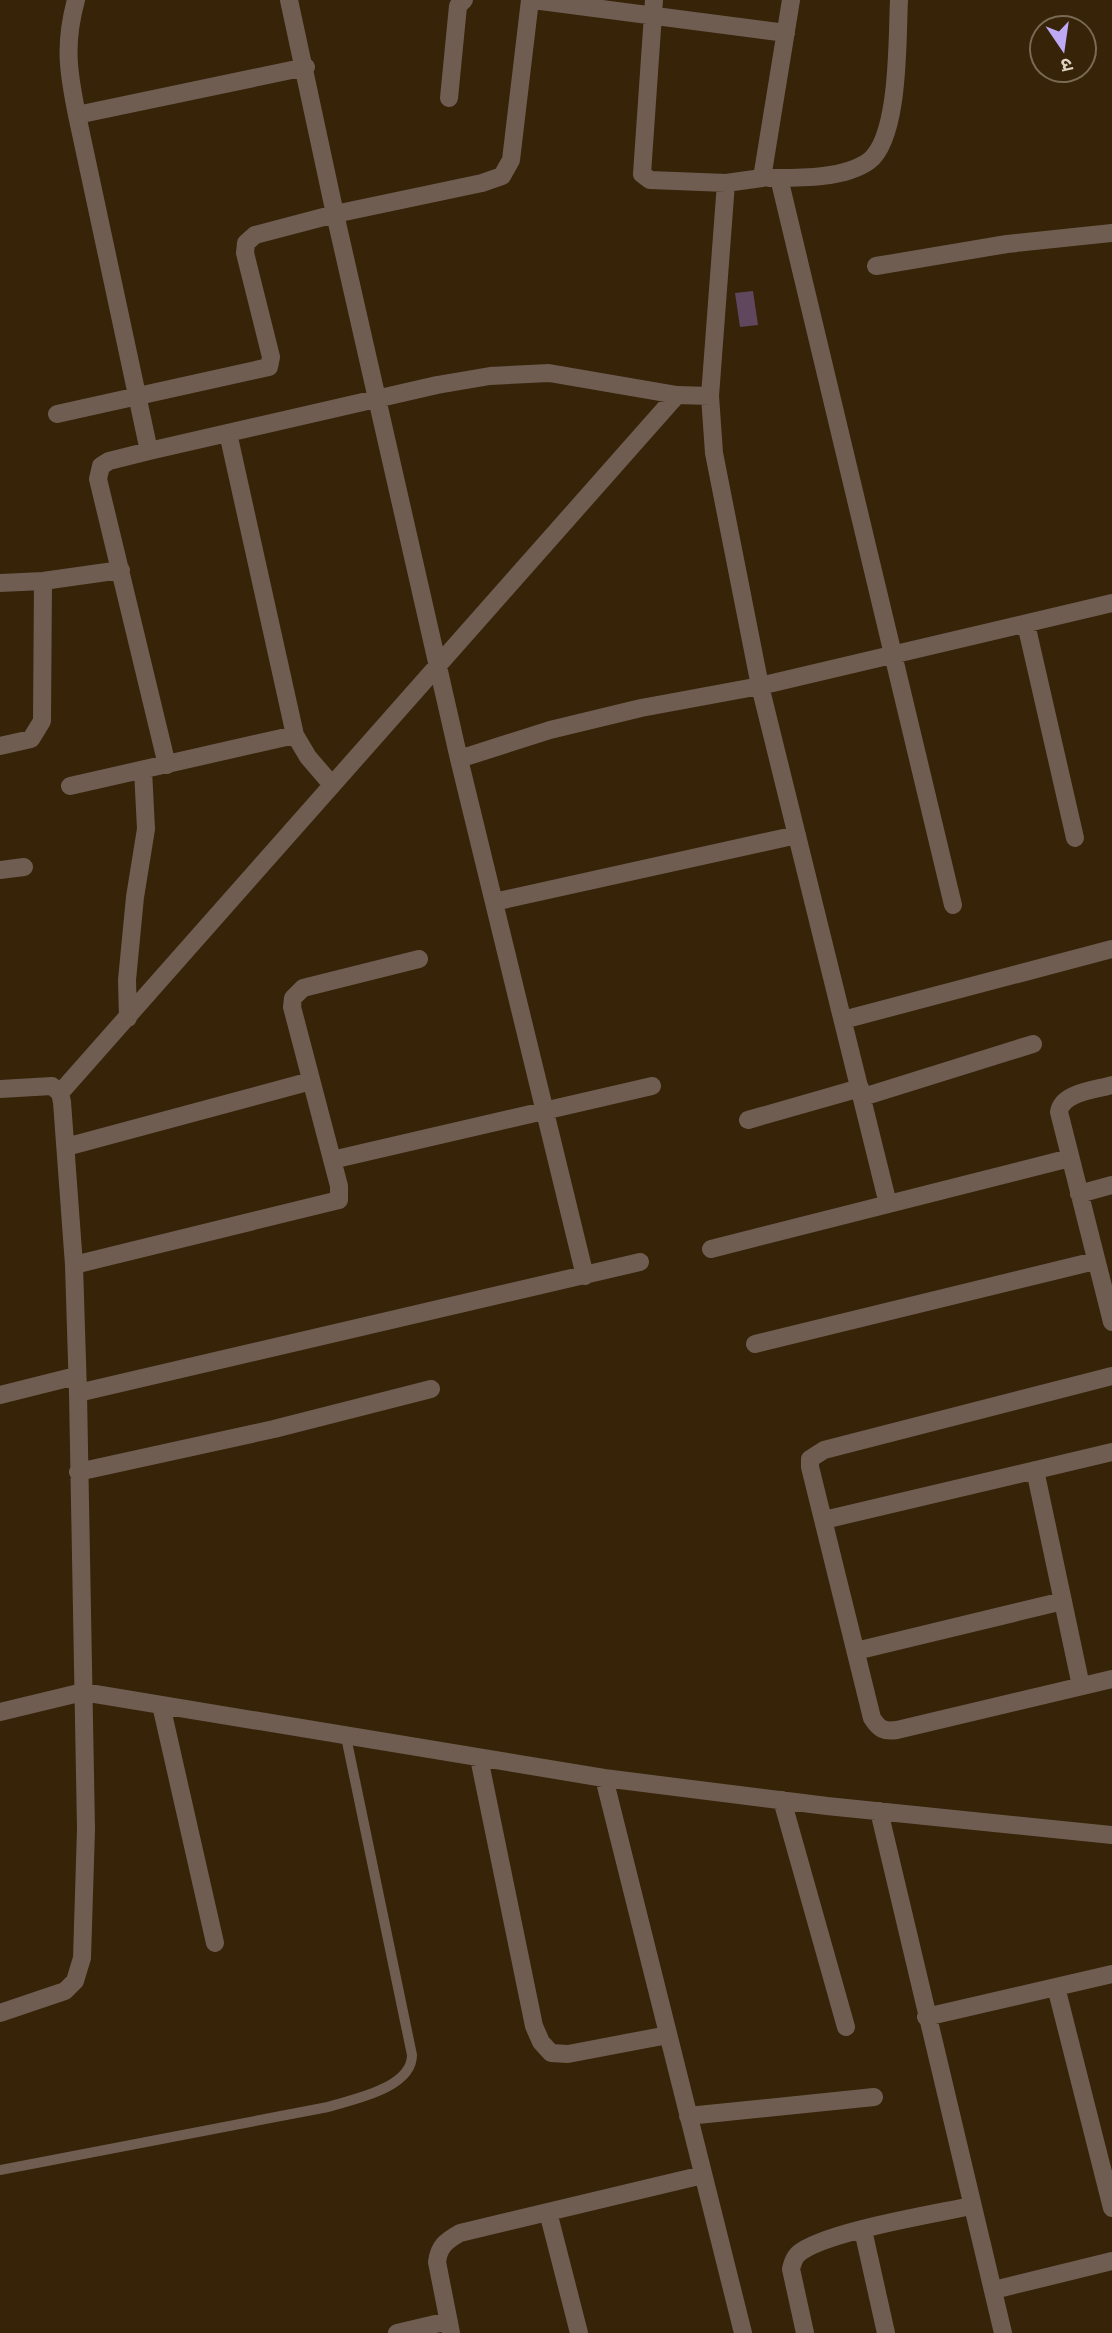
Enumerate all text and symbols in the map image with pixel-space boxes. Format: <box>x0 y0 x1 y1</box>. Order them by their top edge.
north arrow <box>1028 14 1098 84</box>
text: उ <box>1058 52 1075 80</box>

